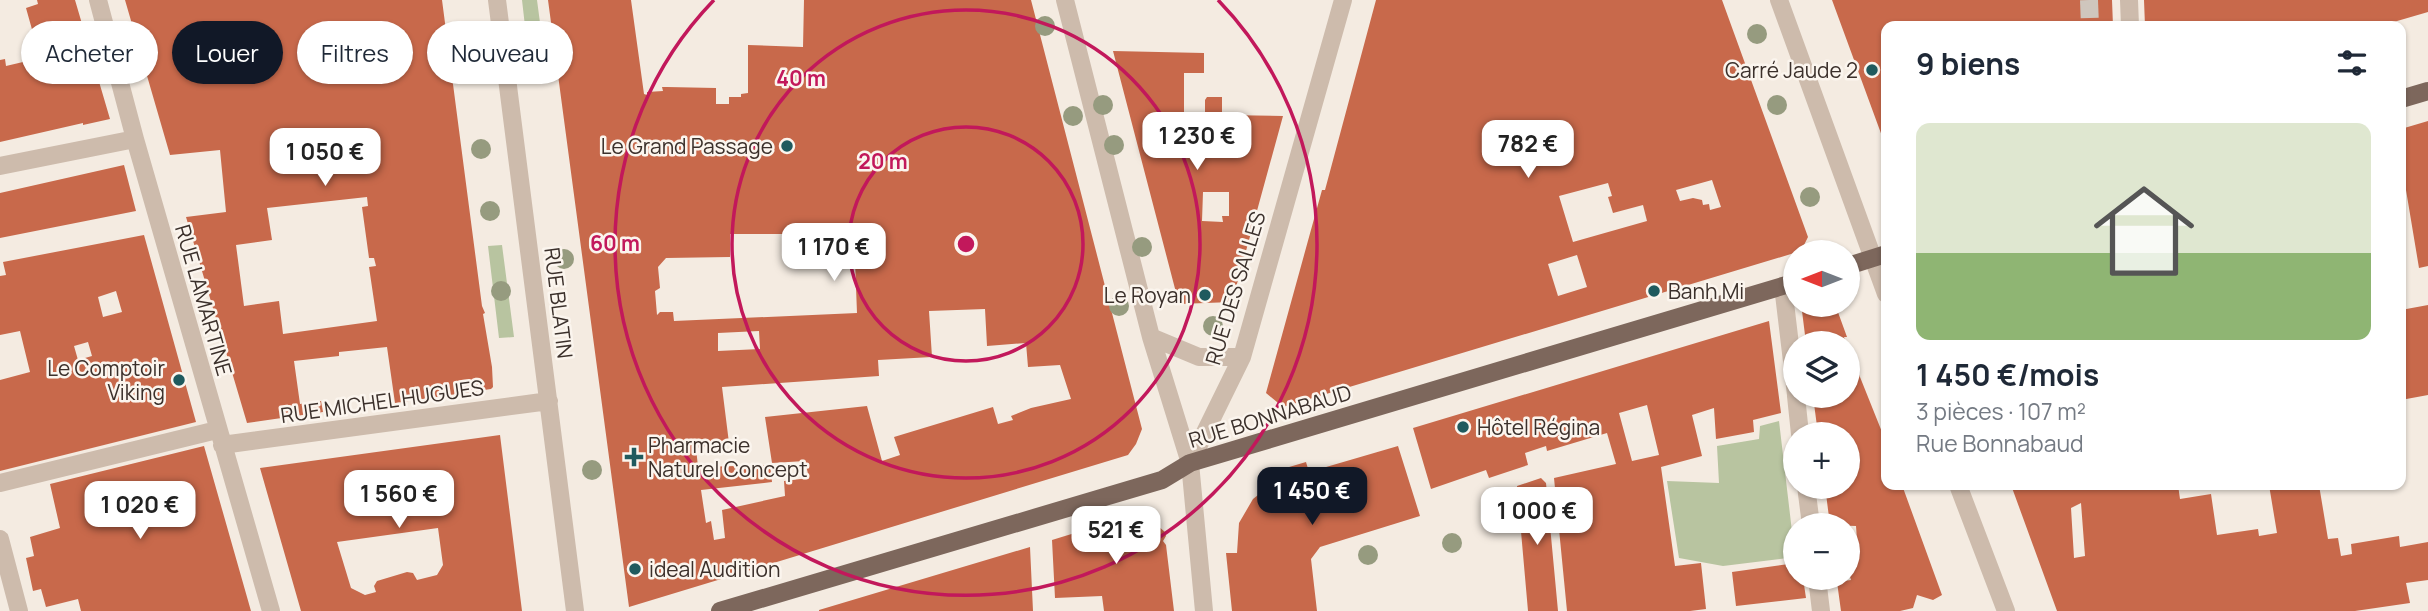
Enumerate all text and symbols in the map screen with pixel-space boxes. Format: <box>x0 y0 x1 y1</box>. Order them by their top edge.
chip: Acheter <box>21 21 158 84</box>
chip: Louer <box>172 21 283 84</box>
chip: Filtres <box>297 21 413 84</box>
chip: Nouveau <box>427 21 573 84</box>
text: 9 biens <box>1916 43 2020 84</box>
icon: filters <box>2333 44 2371 82</box>
place label: Carré Jaude 2 <box>1725 56 1858 84</box>
marker: Carré Jaude 2 <box>1864 62 1880 78</box>
text: 40 m <box>776 64 826 92</box>
pin: 1 230 € <box>1132 113 1262 172</box>
text: 1 230 € <box>1158 119 1236 151</box>
pin: 782 € <box>1479 120 1577 180</box>
text: 782 € <box>1498 127 1558 159</box>
pin: 1 050 € <box>260 128 390 188</box>
place label: Le Grand Passage <box>601 132 773 160</box>
text: 1 050 € <box>286 135 364 167</box>
marker: Le Grand Passage <box>779 138 795 154</box>
text: 20 m <box>858 147 908 175</box>
icon: home <box>2081 168 2207 294</box>
street label: RUE DES SALLES <box>1198 208 1272 368</box>
street label: RUE LAMARTINE <box>169 221 239 379</box>
pin: 1 170 € <box>769 224 899 283</box>
text: 60 m <box>590 229 640 257</box>
text: 1 170 € <box>798 230 870 262</box>
centre of rings <box>954 232 978 256</box>
north arrow <box>1783 240 1860 317</box>
map controls <box>1783 240 1860 590</box>
street label: RUE BLATIN <box>538 246 580 360</box>
place label: Banh Mi <box>1668 277 1744 305</box>
place label: Le Royan <box>1104 281 1191 309</box>
marker: Banh Mi <box>1646 283 1662 299</box>
marker: Le Royan <box>1197 287 1213 303</box>
button: layers <box>1783 331 1860 408</box>
place label: Le Comptoir Viking <box>47 354 165 406</box>
text: 1 450 €/mois <box>1916 354 2099 395</box>
marker: Le Comptoir Viking <box>171 372 187 388</box>
street label: RUE MICHEL HUGUES <box>279 373 485 429</box>
street label: RUE BONNABAUD <box>1185 378 1355 454</box>
text: 3 pièces · 107 m² <box>1916 395 2086 427</box>
place label: Hôtel Régina <box>1477 413 1600 441</box>
marker: Hôtel Régina <box>1455 419 1471 435</box>
button: + <box>1783 422 1860 499</box>
text: Rue Bonnabaud <box>1916 427 2084 459</box>
place label: Pharmacie Naturel Concept <box>648 431 808 483</box>
marker: Pharmacie Naturel Concept <box>626 449 642 465</box>
pin: 1 450 € <box>1247 468 1377 527</box>
pin: 1 560 € <box>334 470 464 530</box>
text: 1 450 € <box>1273 474 1351 506</box>
text: 1 560 € <box>360 477 438 509</box>
pin: 1 020 € <box>75 482 205 541</box>
text: 1 020 € <box>101 488 179 520</box>
pin: 1 000 € <box>1472 488 1602 547</box>
text: 1 000 € <box>1497 494 1577 526</box>
pin: 521 € <box>1067 506 1165 566</box>
text: 521 € <box>1088 513 1144 545</box>
button: − <box>1783 513 1860 590</box>
place label: ideal Audition <box>649 555 781 583</box>
marker: ideal Audition <box>627 561 643 577</box>

